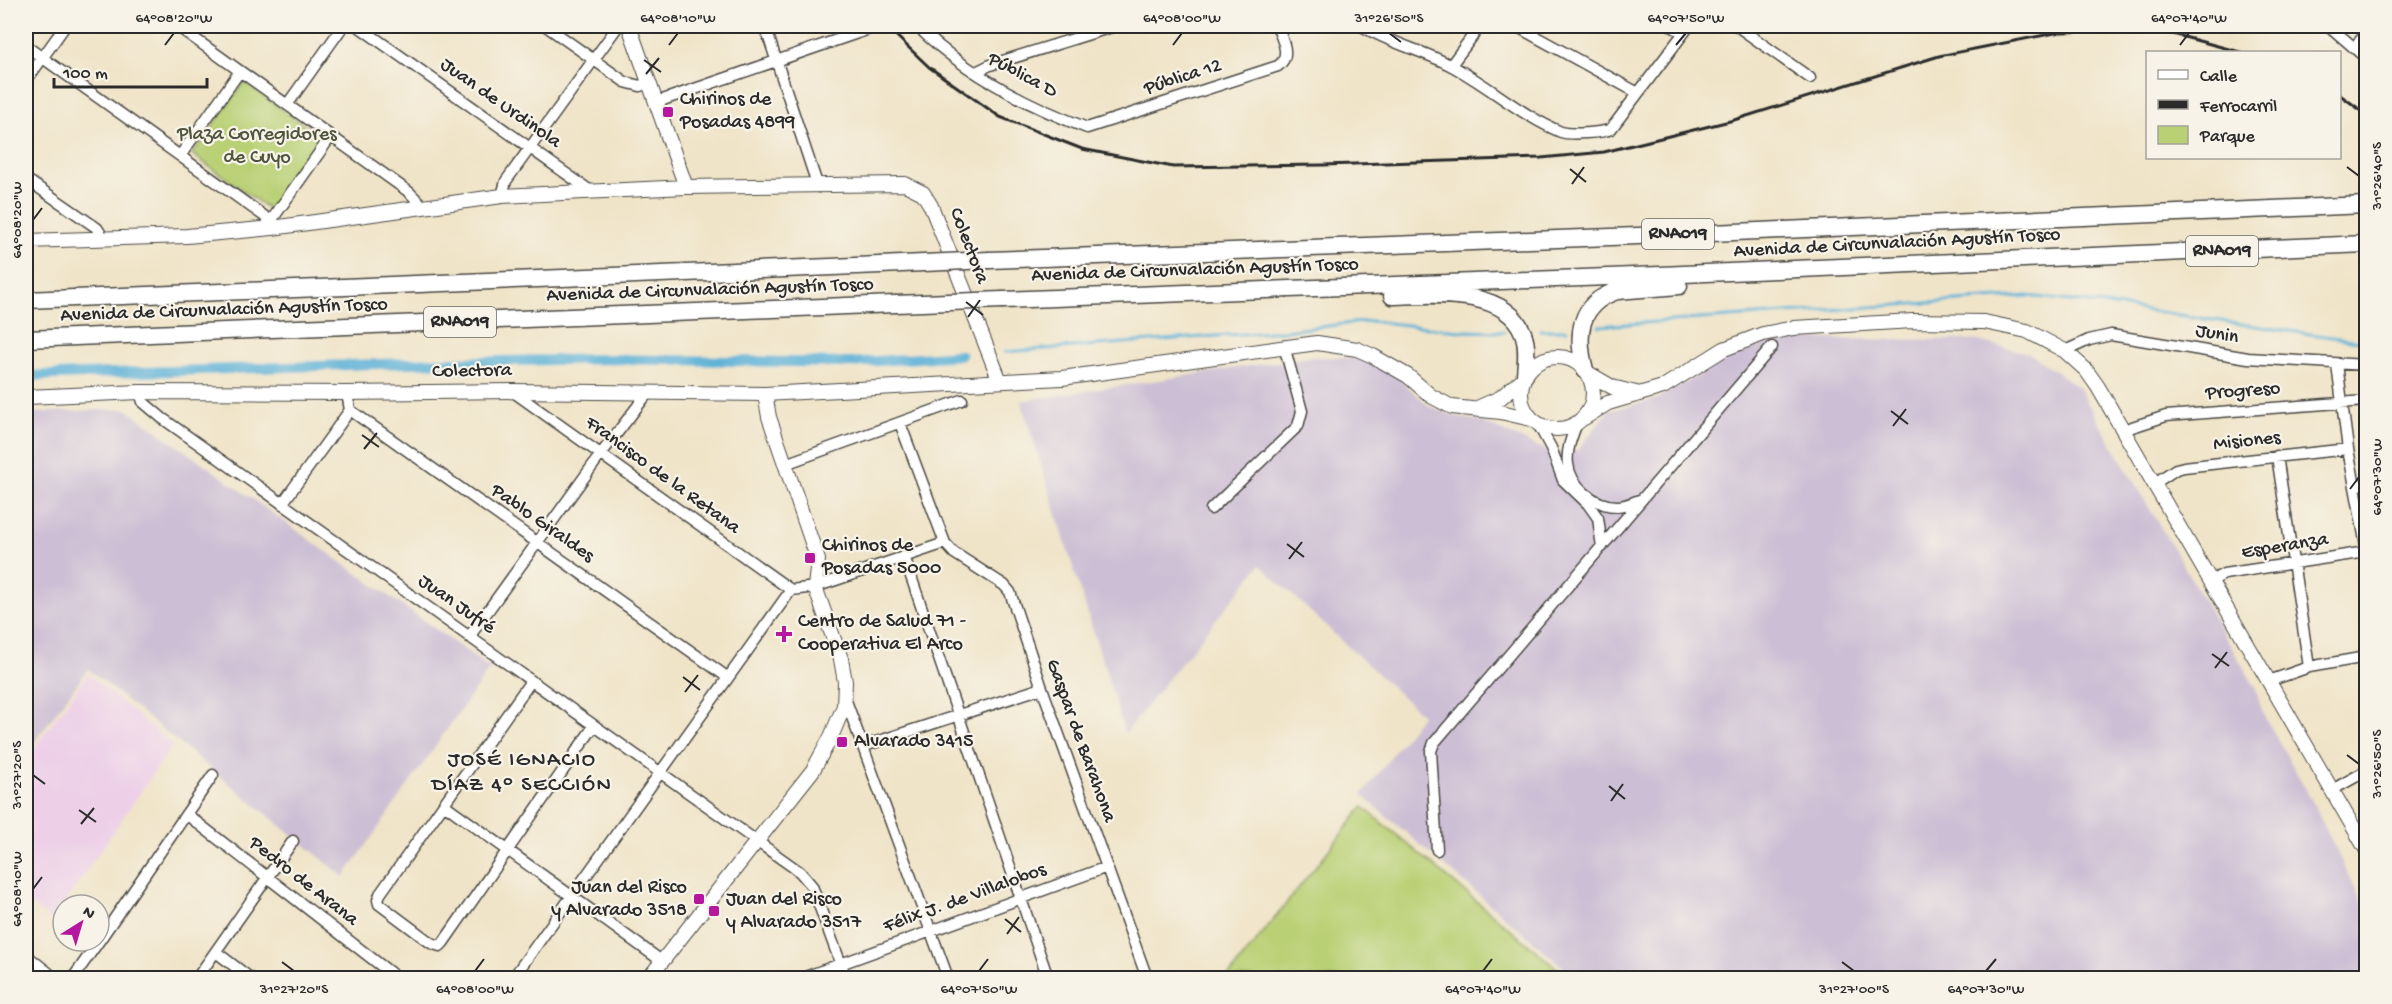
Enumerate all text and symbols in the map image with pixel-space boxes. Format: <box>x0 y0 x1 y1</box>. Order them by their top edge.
text: 64°08'20"W <box>136 10 213 28</box>
text: 64°08'10"W <box>640 10 716 28</box>
text: 64°08'00"W <box>1143 10 1221 28</box>
text: 31°26'50"S <box>1354 10 1424 28</box>
text: 64°07'50"W <box>1648 10 1725 28</box>
text: 64°07'40"W <box>2151 10 2227 28</box>
street label: Pública D <box>982 48 1062 104</box>
scale bar <box>54 51 207 89</box>
legend <box>2146 51 2341 159</box>
street label: Juan de Urdinola <box>435 54 566 155</box>
street label: Pública 12 <box>1140 55 1225 102</box>
text: 100 m <box>62 64 108 85</box>
text: Calle <box>2200 67 2238 88</box>
place label: Chirinos de Posadas 4899 <box>679 89 795 135</box>
text: Ferrocarril <box>2199 97 2277 118</box>
marker: Chirinos de Posadas 4899 <box>661 105 675 119</box>
park label: Plaza Corregidores de Cuyo <box>176 124 337 170</box>
text: Parque <box>2199 127 2256 148</box>
text: 31°26'40"S <box>2369 142 2387 211</box>
text: 64°08'20"W <box>9 181 27 258</box>
street label: Colectora <box>943 205 993 288</box>
road number: RNA019 <box>1642 219 1714 249</box>
street label: Avenida de Circunvalación Agustín Tosco <box>1733 224 2061 264</box>
road number: RNA019 <box>2186 236 2258 266</box>
street label: Avenida de Circunvalación Agustín Tosco <box>1031 254 1359 288</box>
street label: Avenida de Circunvalación Agustín Tosco <box>546 274 874 308</box>
street label: Avenida de Circunvalación Agustín Tosco <box>60 294 388 328</box>
road number: RNA019 <box>424 307 496 337</box>
street label: Junin <box>2194 320 2241 350</box>
street label: Colectora <box>432 360 513 384</box>
street label: Progreso <box>2204 378 2281 406</box>
street label: Francisco de la Retana <box>579 411 745 541</box>
street label: Misiones <box>2212 427 2282 457</box>
text: 64°07'30"W <box>2369 438 2387 515</box>
street label: Pablo Giraldes <box>485 479 599 569</box>
street label: Esperanza <box>2240 529 2331 565</box>
place label: Chirinos de Posadas 5000 <box>821 535 941 581</box>
marker: Chirinos de Posadas 5000 <box>803 551 817 565</box>
street label: Juan Jufré <box>413 570 500 640</box>
place label: Centro de Salud 71 - Cooperativa El Arco <box>798 611 966 657</box>
marker: Centro de Salud 71 - Cooperativa El Arco <box>775 625 793 643</box>
street label: Gaspar de Barahona <box>1040 656 1121 827</box>
text: 31°26'50"S <box>2369 729 2387 799</box>
place label: Alvarado 3415 <box>854 731 974 754</box>
marker: Alvarado 3415 <box>835 735 849 749</box>
text: 31°27'20"S <box>9 741 27 810</box>
district label: JOSÉ IGNACIO DÍAZ 4° SECCIÓN <box>430 748 612 799</box>
street label: Pedro de Arana <box>243 831 363 932</box>
text: 64°08'10"W <box>9 851 27 927</box>
street label: Félix J. de Villalobos <box>880 859 1050 939</box>
place label: Juan del Risco y Alvarado 3518 <box>551 877 687 923</box>
place label: Juan del Risco y Alvarado 3517 <box>726 889 862 935</box>
marker: Juan del Risco y Alvarado 3518 <box>692 892 706 906</box>
north arrow <box>51 893 111 953</box>
text: N <box>78 903 98 925</box>
marker: Juan del Risco y Alvarado 3517 <box>707 904 721 918</box>
text: 31°27'20"S <box>259 981 328 999</box>
text: 64°08'00"W <box>436 981 514 999</box>
text: 64°07'50"W <box>941 981 1018 999</box>
text: 64°07'40"W <box>1445 981 1521 999</box>
text: 31°27'00"S <box>1818 981 1889 999</box>
text: 64°07'30"W <box>1948 981 2025 999</box>

